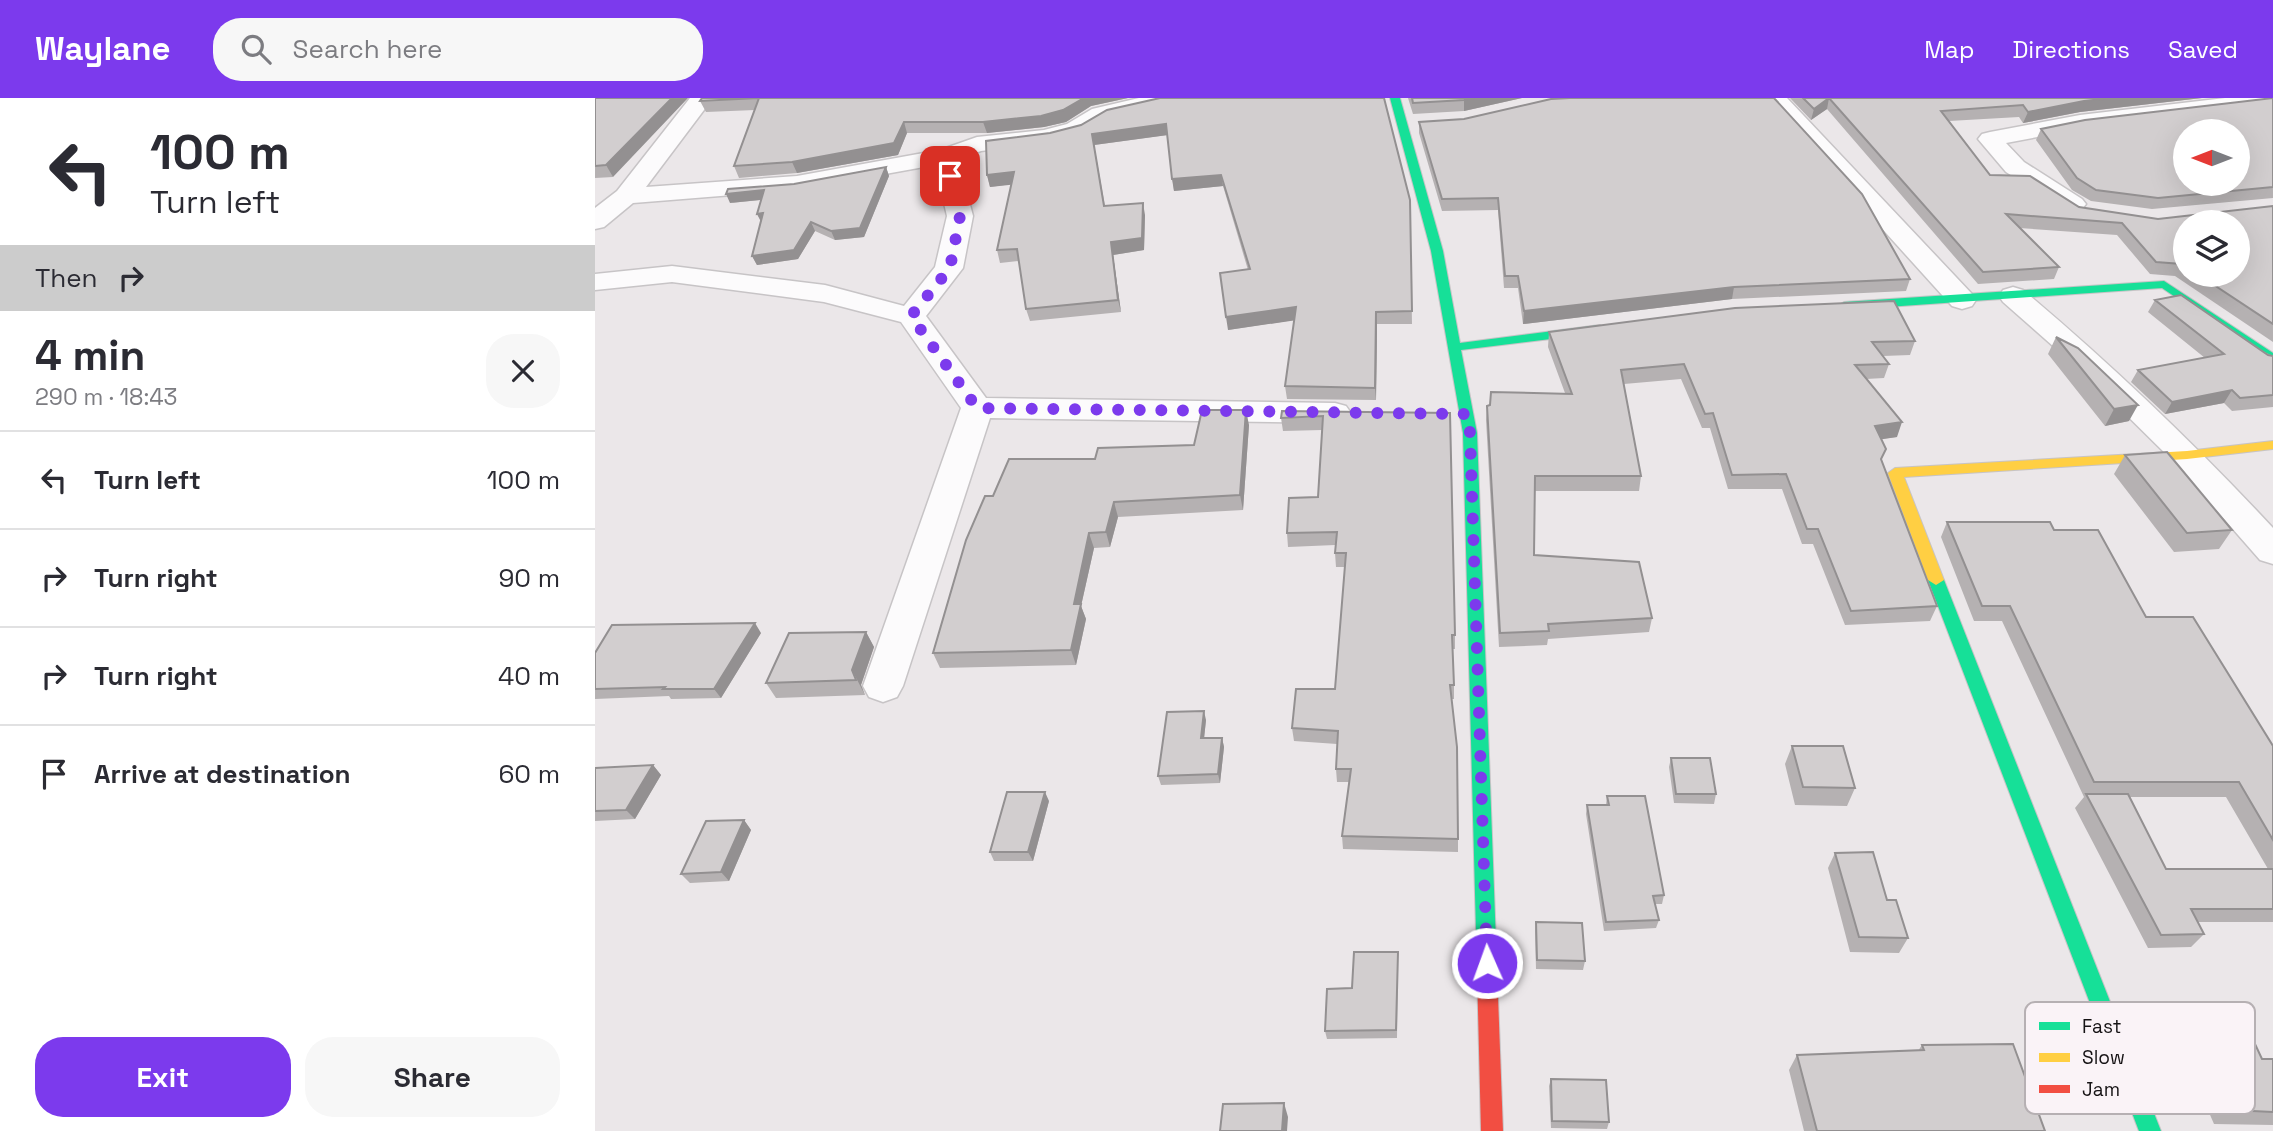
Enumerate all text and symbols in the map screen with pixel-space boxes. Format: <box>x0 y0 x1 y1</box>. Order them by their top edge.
search box <box>213 18 703 81</box>
text: Waylane <box>35 28 171 70</box>
icon: search <box>237 30 275 68</box>
text: Search here <box>293 32 442 66</box>
text: Map <box>1924 34 1974 65</box>
text: Directions <box>2012 34 2130 65</box>
text: Saved <box>2168 34 2238 65</box>
north arrow <box>2173 119 2251 196</box>
map controls <box>2173 119 2250 287</box>
text: 100 m <box>150 121 290 183</box>
icon: left <box>35 126 126 217</box>
pin <box>920 146 980 206</box>
icon: arrive <box>931 157 969 195</box>
text: Turn left <box>150 182 280 222</box>
button: layers <box>2173 210 2250 287</box>
icon: right <box>112 259 150 297</box>
text: Then <box>35 261 98 295</box>
text: 4 min <box>35 329 145 382</box>
button: close <box>486 334 560 408</box>
text: 290 m · 18:43 <box>35 382 177 412</box>
icon: left <box>35 461 73 499</box>
text: Turn left <box>94 463 201 497</box>
text: 100 m <box>487 463 560 497</box>
icon: right <box>35 559 73 597</box>
text: Turn right <box>94 561 218 595</box>
text: 90 m <box>498 561 560 595</box>
icon: right <box>35 657 73 695</box>
text: Turn right <box>94 659 218 693</box>
text: 40 m <box>498 659 560 693</box>
icon: arrive <box>35 755 73 793</box>
text: Arrive at destination <box>94 757 351 791</box>
text: 60 m <box>498 757 560 791</box>
position arrow <box>1450 926 1524 1000</box>
legend <box>2025 1002 2255 1114</box>
text: Fast <box>2082 1014 2122 1039</box>
button: Exit <box>35 1037 291 1117</box>
button: Share <box>305 1037 560 1117</box>
text: Slow <box>2082 1045 2125 1070</box>
text: Jam <box>2082 1077 2120 1102</box>

